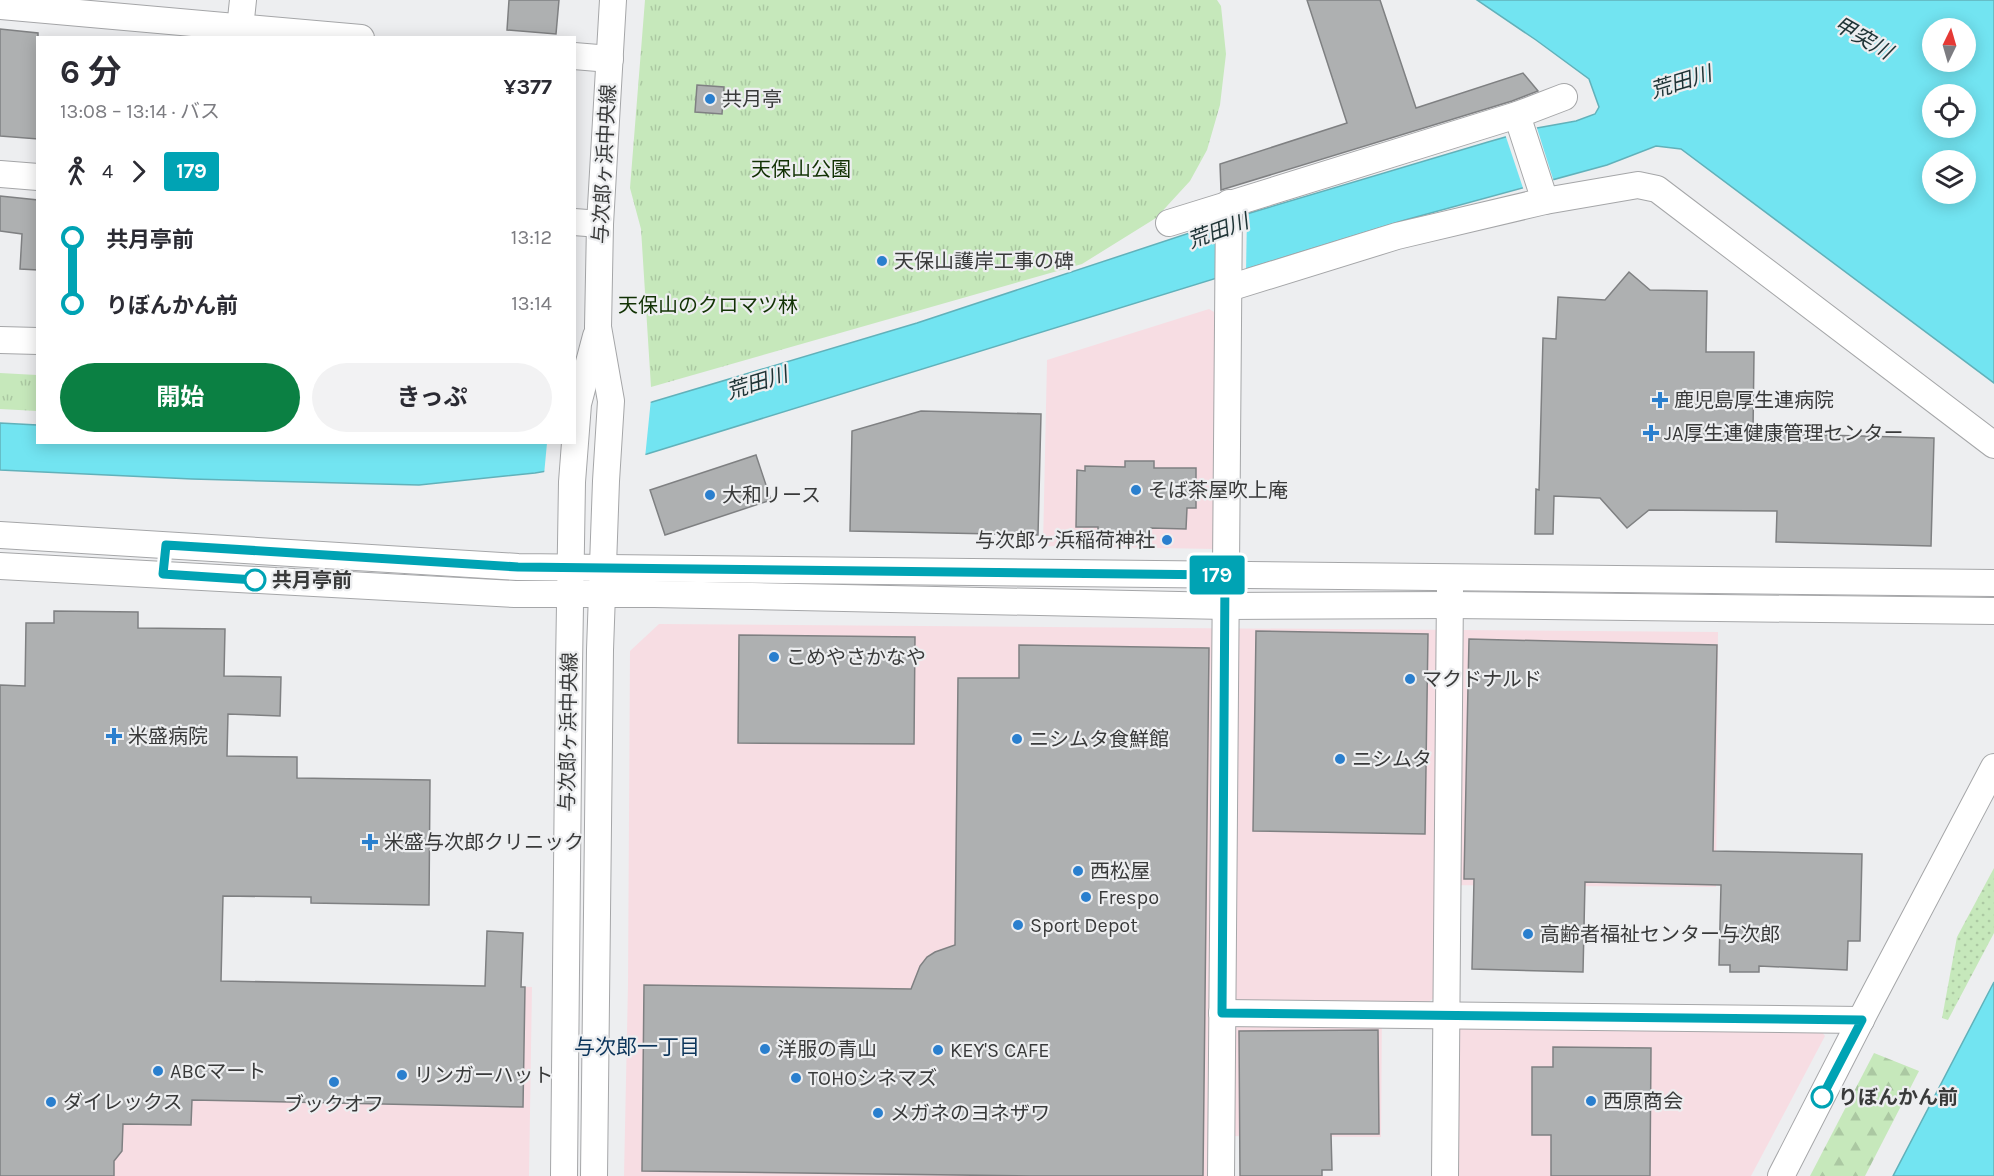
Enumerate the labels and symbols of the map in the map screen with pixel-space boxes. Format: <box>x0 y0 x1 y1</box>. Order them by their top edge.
water label: 甲突川 <box>1830 12 1898 65</box>
north arrow <box>1922 18 1976 72</box>
water label: 荒田川 <box>1647 61 1717 103</box>
street label: 与次郎ヶ浜中央線 <box>589 84 620 245</box>
place label: 共月亭 <box>722 88 782 111</box>
marker: 共月亭 <box>703 92 717 106</box>
park label: 天保山公園 <box>751 158 851 181</box>
water label: 荒田川 <box>1184 208 1254 253</box>
place label: 天保山護岸工事の碑 <box>894 250 1074 273</box>
marker: 天保山護岸工事の碑 <box>875 254 889 268</box>
park label: 天保山のクロマツ林 <box>618 294 798 317</box>
water label: 荒田川 <box>723 362 793 404</box>
place label: 鹿児島厚生連病院 <box>1674 389 1834 412</box>
marker: 鹿児島厚生連病院 <box>1651 391 1669 409</box>
place label: JA厚生連健康管理センター <box>1664 422 1904 445</box>
marker: JA厚生連健康管理センター <box>1642 424 1660 442</box>
place label: そば茶屋吹上庵 <box>1148 479 1288 502</box>
marker: そば茶屋吹上庵 <box>1129 483 1143 497</box>
place label: 大和リース <box>722 484 821 507</box>
marker: 大和リース <box>703 488 717 502</box>
place label: 与次郎ヶ浜稲荷神社 <box>975 529 1155 552</box>
marker: 与次郎ヶ浜稲荷神社 <box>1160 533 1174 547</box>
line badge: 179 <box>1182 556 1252 594</box>
marker: 共月亭前 <box>244 569 266 591</box>
place label: 共月亭前 <box>272 569 352 592</box>
place label: こめやさかなや <box>786 646 926 669</box>
marker: こめやさかなや <box>767 650 781 664</box>
street label: 与次郎ヶ浜中央線 <box>556 652 581 812</box>
place label: マクドナルド <box>1422 668 1542 691</box>
marker: マクドナルド <box>1403 672 1417 686</box>
place label: 米盛病院 <box>128 725 208 748</box>
marker: 米盛病院 <box>105 727 123 745</box>
place label: ニシムタ食鮮館 <box>1029 728 1169 751</box>
marker: ニシムタ食鮮館 <box>1010 732 1024 746</box>
place label: ニシムタ <box>1352 748 1432 771</box>
marker: ニシムタ <box>1333 752 1347 766</box>
place label: 米盛与次郎クリニック <box>384 831 584 854</box>
marker: 米盛与次郎クリニック <box>361 833 379 851</box>
place label: 西松屋 <box>1090 860 1150 883</box>
marker: 西松屋 <box>1071 864 1085 878</box>
place label: Frespo <box>1098 886 1159 909</box>
marker: Frespo <box>1079 890 1093 904</box>
place label: Sport Depot <box>1030 914 1138 937</box>
marker: Sport Depot <box>1011 918 1025 932</box>
place label: 高齢者福祉センター与次郎 <box>1540 923 1780 946</box>
marker: 高齢者福祉センター与次郎 <box>1521 927 1535 941</box>
district label: 与次郎一丁目 <box>574 1035 700 1059</box>
place label: 洋服の青山 <box>777 1038 877 1061</box>
place label: KEY'S CAFE <box>950 1039 1049 1062</box>
marker: 洋服の青山 <box>758 1042 772 1056</box>
marker: KEY'S CAFE <box>931 1043 945 1057</box>
place label: ABCマート <box>170 1060 266 1083</box>
marker: ABCマート <box>151 1064 165 1078</box>
place label: リンガーハット <box>414 1064 554 1087</box>
place label: TOHOシネマズ <box>808 1067 937 1090</box>
marker: リンガーハット <box>395 1068 409 1082</box>
marker: TOHOシネマズ <box>789 1071 803 1085</box>
marker: ブックオフ <box>327 1075 341 1089</box>
marker: りぼんかん前 <box>1811 1086 1833 1108</box>
place label: りぼんかん前 <box>1838 1086 1958 1109</box>
place label: 西原商会 <box>1603 1090 1683 1113</box>
place label: ダイレックス <box>63 1091 182 1114</box>
place label: ブックオフ <box>284 1093 384 1116</box>
marker: 西原商会 <box>1584 1094 1598 1108</box>
marker: ダイレックス <box>44 1095 58 1109</box>
place label: メガネのヨネザワ <box>890 1102 1050 1125</box>
marker: メガネのヨネザワ <box>871 1106 885 1120</box>

